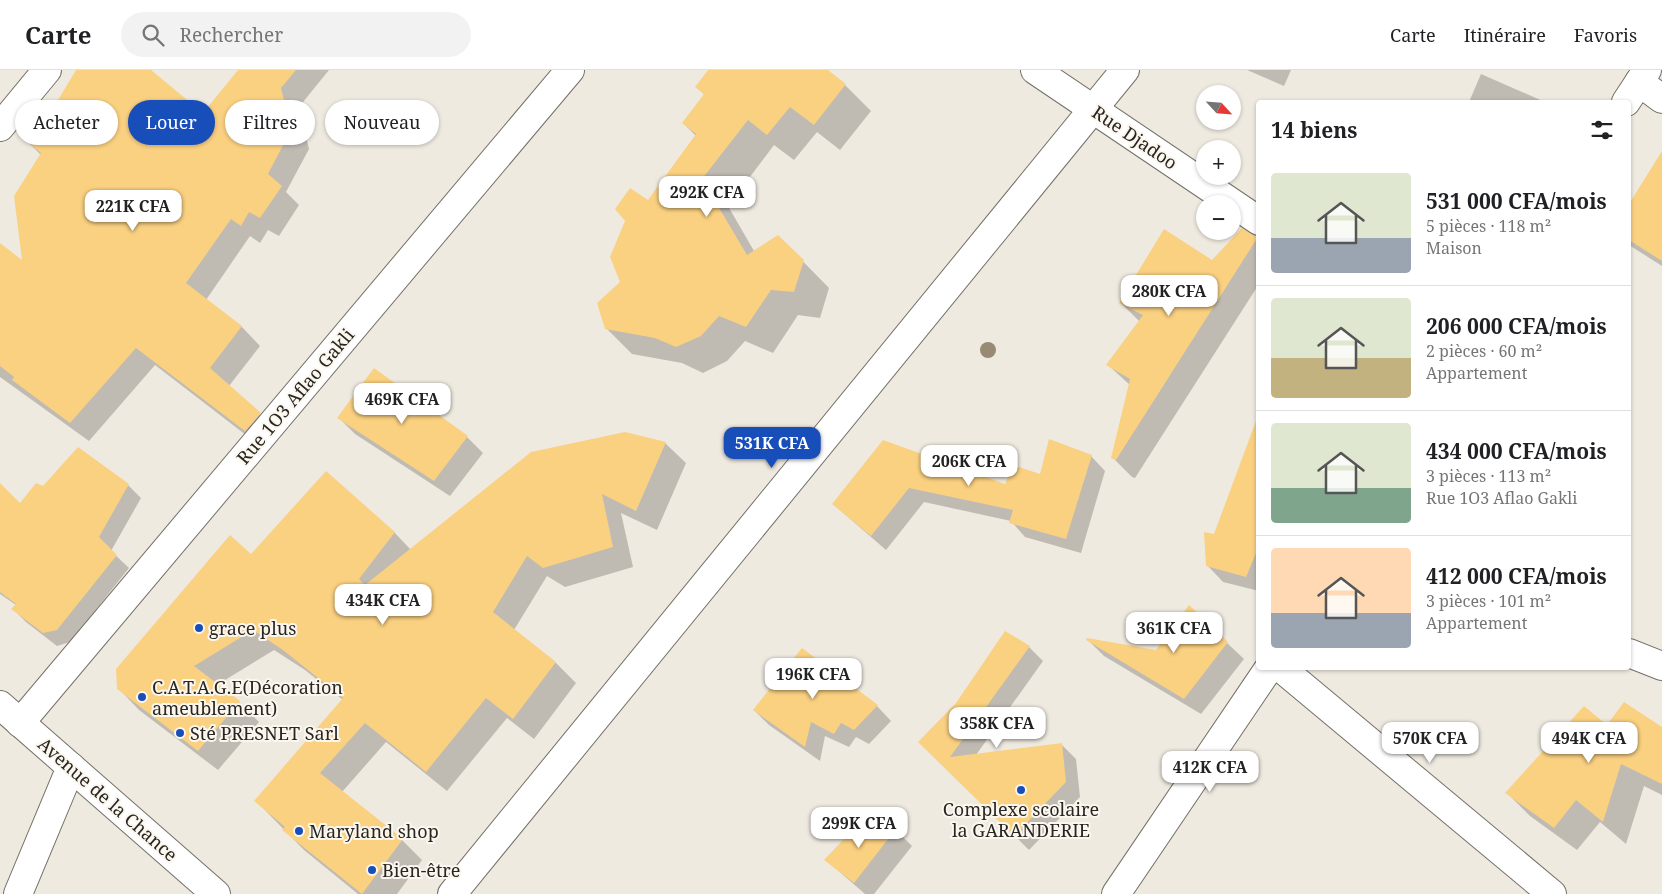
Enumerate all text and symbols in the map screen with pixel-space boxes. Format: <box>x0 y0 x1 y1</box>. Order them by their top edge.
search box <box>121 12 471 57</box>
text: Carte <box>25 18 91 51</box>
icon: search <box>139 21 167 49</box>
text: Rechercher <box>179 22 283 48</box>
text: Carte <box>1390 23 1436 47</box>
text: Itinéraire <box>1464 23 1546 47</box>
text: Favoris <box>1574 23 1637 47</box>
north arrow <box>1196 85 1241 130</box>
map controls <box>1196 85 1241 240</box>
chip: Acheter <box>15 100 118 145</box>
chip: Louer <box>128 100 215 145</box>
chip: Filtres <box>225 100 315 145</box>
chip: Nouveau <box>325 100 439 145</box>
street label: Rue Djadoo <box>1088 100 1182 174</box>
text: 14 biens <box>1271 116 1357 144</box>
icon: filters <box>1588 116 1616 144</box>
button: + <box>1196 140 1241 185</box>
pin: 292K CFA <box>655 176 759 218</box>
text: 292K CFA <box>670 181 744 203</box>
text: 531 000 CFA/mois <box>1426 187 1607 215</box>
pin: 221K CFA <box>81 190 185 232</box>
icon: home <box>1311 193 1371 253</box>
text: 221K CFA <box>96 195 170 217</box>
button: − <box>1196 195 1241 240</box>
text: 5 pièces · 118 m² <box>1426 215 1551 237</box>
text: Maison <box>1426 237 1482 259</box>
pin: 280K CFA <box>1117 274 1221 317</box>
text: 280K CFA <box>1132 280 1206 302</box>
text: 206 000 CFA/mois <box>1426 312 1607 340</box>
icon: home <box>1311 318 1371 378</box>
street label: Rue 1O3 Aflao Gakli <box>231 323 359 469</box>
text: 2 pièces · 60 m² <box>1426 340 1542 362</box>
text: Appartement <box>1426 362 1527 384</box>
pin: 469K CFA <box>350 382 454 425</box>
text: 469K CFA <box>365 388 439 410</box>
pin: 531K CFA <box>720 426 824 469</box>
text: 531K CFA <box>735 432 809 454</box>
text: 434 000 CFA/mois <box>1426 437 1607 465</box>
icon: home <box>1311 443 1371 503</box>
pin: 206K CFA <box>917 444 1021 487</box>
text: 206K CFA <box>932 450 1006 472</box>
text: 3 pièces · 113 m² <box>1426 465 1551 487</box>
text: Rue 1O3 Aflao Gakli <box>1426 487 1577 509</box>
text: 412 000 CFA/mois <box>1426 562 1607 590</box>
icon: home <box>1311 568 1371 628</box>
pin: 434K CFA <box>331 584 435 626</box>
text: 434K CFA <box>346 589 420 611</box>
text: 3 pièces · 101 m² <box>1426 590 1551 612</box>
pin: 361K CFA <box>1122 612 1226 654</box>
text: Appartement <box>1426 612 1527 634</box>
place label: grace plus <box>209 616 296 640</box>
text: 361K CFA <box>1137 617 1211 639</box>
marker: grace plus <box>193 622 205 634</box>
pin: 196K CFA <box>761 658 865 700</box>
text: 196K CFA <box>776 663 850 685</box>
place label: C.A.T.A.G.E(Décoration ameublement) <box>152 675 343 720</box>
marker: C.A.T.A.G.E(Décoration ameublement) <box>136 691 148 703</box>
pin: 358K CFA <box>945 706 1049 749</box>
text: 358K CFA <box>960 712 1034 734</box>
place label: Sté PRESNET Sarl <box>190 721 339 745</box>
pin: 570K CFA <box>1378 722 1482 764</box>
pin: 494K CFA <box>1537 722 1641 764</box>
marker: Sté PRESNET Sarl <box>174 727 186 739</box>
text: 570K CFA <box>1393 727 1467 749</box>
text: 494K CFA <box>1552 727 1626 749</box>
street label: Avenue de la Chance <box>33 732 183 866</box>
pin: 412K CFA <box>1158 750 1262 793</box>
text: 412K CFA <box>1173 756 1247 778</box>
marker: Complexe scolaire la GARANDERIE <box>1015 784 1027 796</box>
place label: Complexe scolaire la GARANDERIE <box>943 797 1099 842</box>
pin: 299K CFA <box>807 806 911 849</box>
text: 299K CFA <box>822 812 896 834</box>
place label: Maryland shop <box>309 819 439 843</box>
marker: Maryland shop <box>293 825 305 837</box>
place label: Bien-être <box>382 858 460 882</box>
marker: Bien-être <box>366 864 378 876</box>

